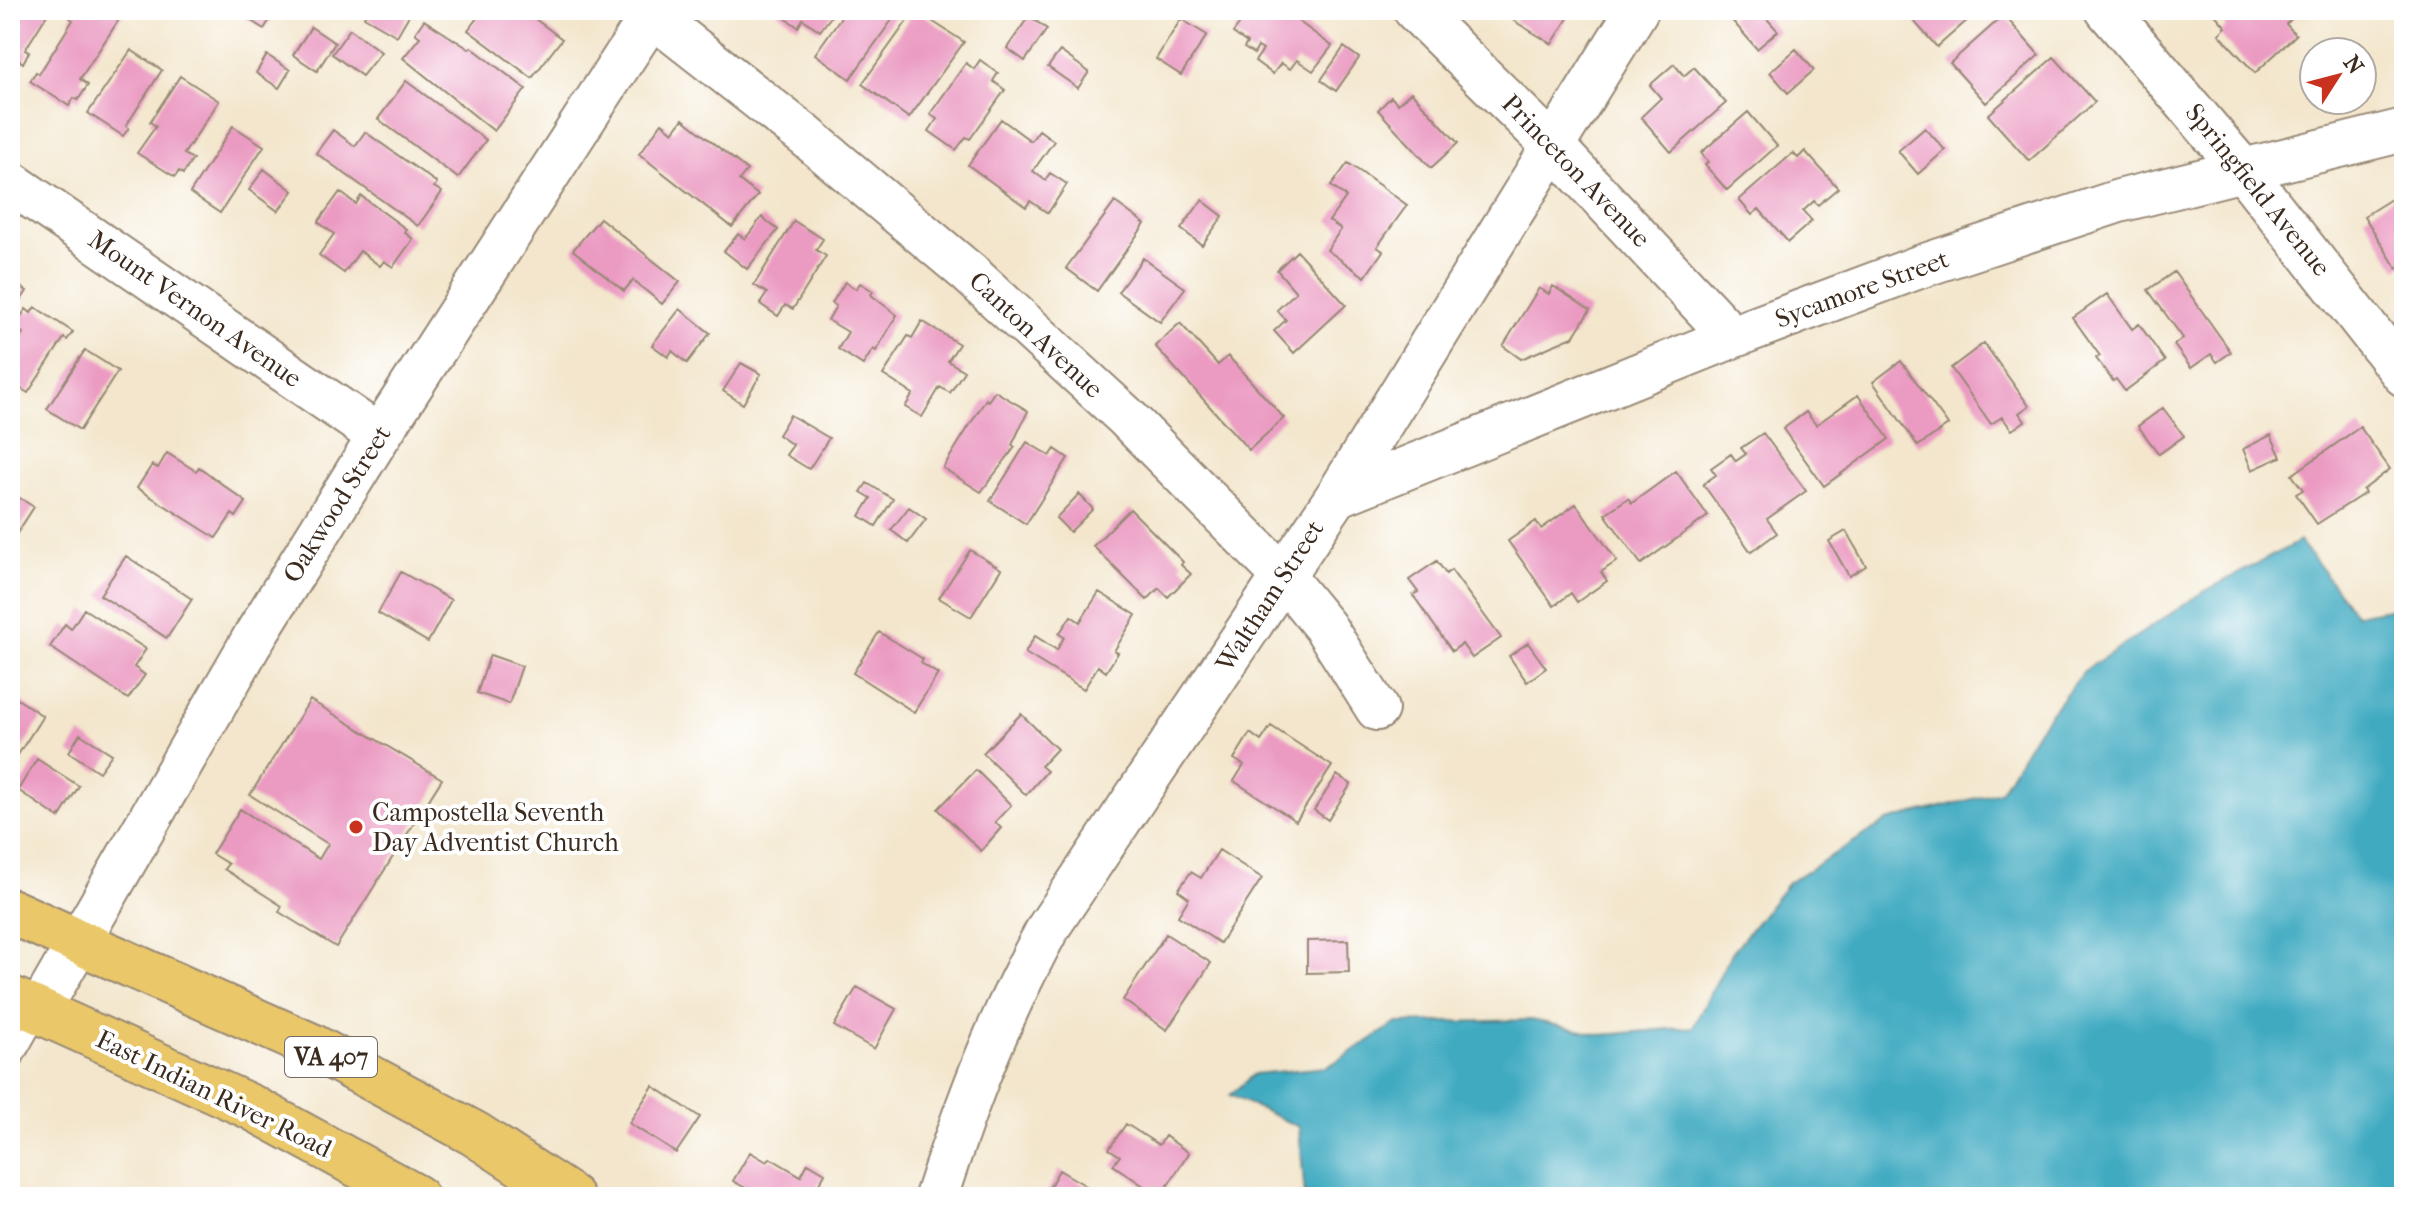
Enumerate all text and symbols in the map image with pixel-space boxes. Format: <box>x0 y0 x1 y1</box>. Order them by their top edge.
north arrow <box>2298 36 2378 116</box>
text: N <box>2338 50 2369 79</box>
street label: Princeton Avenue <box>1495 88 1657 254</box>
street label: Springfield Avenue <box>2179 97 2337 283</box>
street label: Mount Vernon Avenue <box>83 224 308 394</box>
street label: Sycamore Street <box>1771 243 1954 335</box>
street label: Canton Avenue <box>963 265 1109 405</box>
street label: Oakwood Street <box>276 419 398 588</box>
street label: Waltham Street <box>1209 514 1331 678</box>
place label: Campostella Seventh Day Adventist Church <box>372 797 619 858</box>
marker: Campostella Seventh Day Adventist Church <box>347 818 365 836</box>
street label: East Indian River Road <box>91 1024 337 1165</box>
road number: VA 407 <box>285 1037 377 1077</box>

